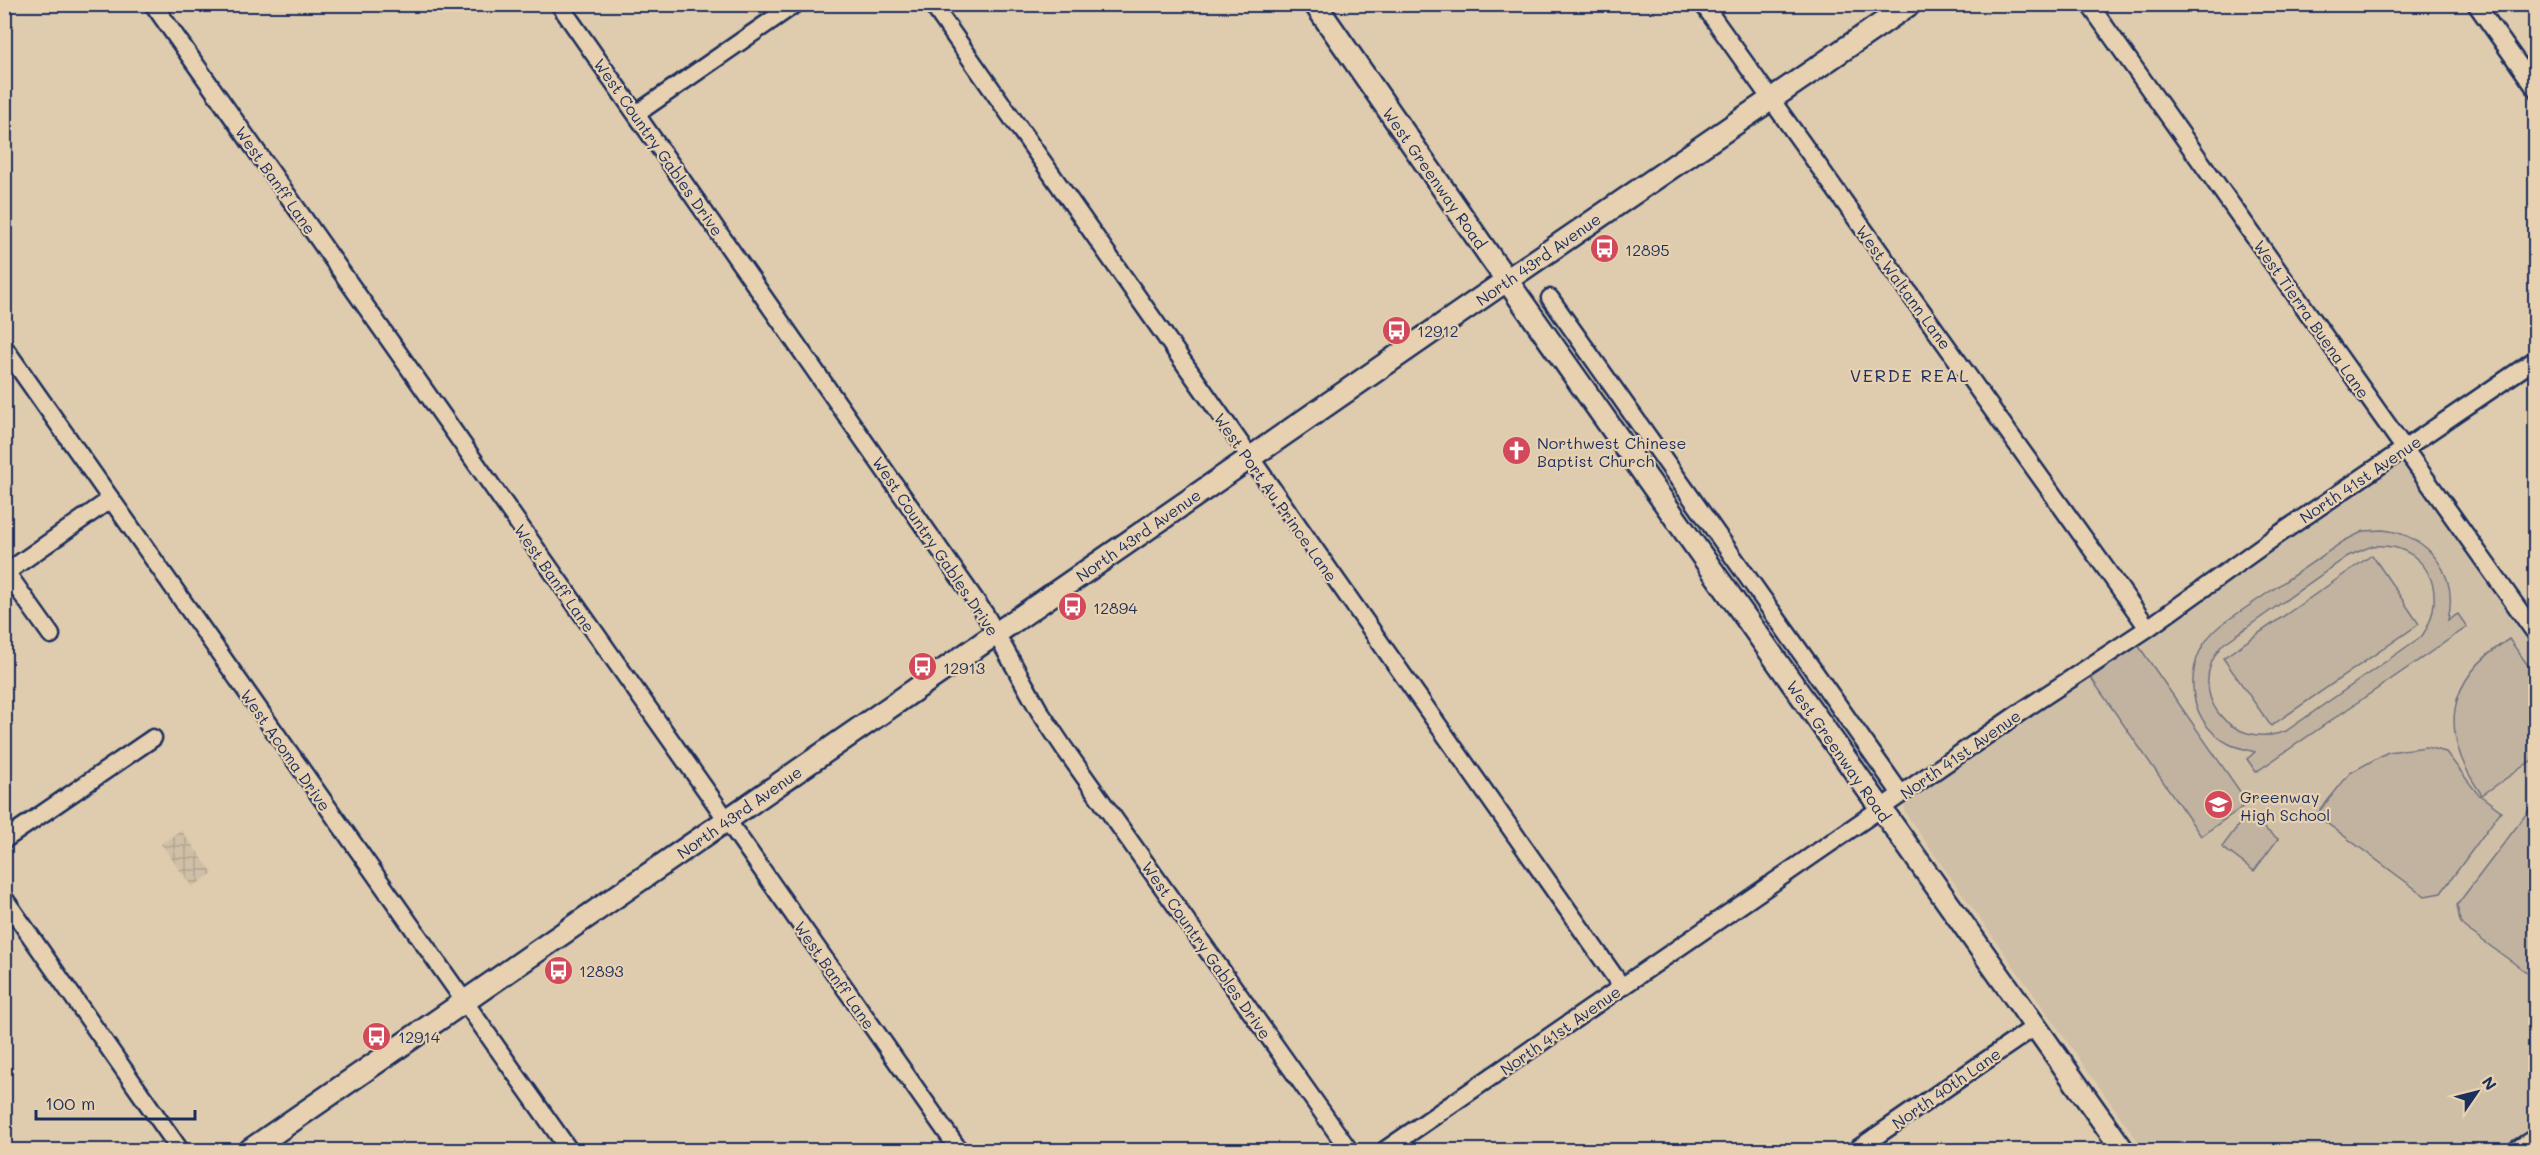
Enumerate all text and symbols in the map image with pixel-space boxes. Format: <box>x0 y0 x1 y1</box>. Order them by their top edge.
street label: West Country Gables Drive <box>590 54 728 240</box>
street label: West Greenway Road <box>1378 103 1492 253</box>
street label: West Banff Lane <box>231 122 321 238</box>
street label: North 43rd Avenue <box>1471 208 1605 310</box>
street label: West Waltann Lane <box>1852 221 1956 353</box>
bus stop icon: 12895 <box>1588 233 1620 265</box>
street label: West Tierra Buena Lane <box>2249 236 2375 402</box>
place label: 12895 <box>1625 239 1670 260</box>
bus stop icon: 12912 <box>1380 314 1412 346</box>
place label: 12912 <box>1417 320 1459 341</box>
district label: VERDE REAL <box>1850 363 1970 387</box>
street label: West Port Au Prince Lane <box>1210 408 1342 586</box>
street label: North 41st Avenue <box>2295 430 2425 528</box>
place label: Northwest Chinese Baptist Church <box>1537 432 1686 471</box>
church icon: Northwest Chinese Baptist Church <box>1500 435 1532 467</box>
street label: West Country Gables Drive <box>868 452 1004 640</box>
street label: North 43rd Avenue <box>1071 484 1205 586</box>
street label: West Banff Lane <box>510 520 600 636</box>
bus stop icon: 12894 <box>1056 591 1088 623</box>
place label: 12894 <box>1093 597 1138 618</box>
bus stop icon: 12913 <box>906 651 938 683</box>
place label: 12913 <box>943 657 985 678</box>
street label: West Greenway Road <box>1782 676 1896 826</box>
street label: West Acoma Drive <box>236 685 336 815</box>
street label: North 41st Avenue <box>1896 705 2024 803</box>
street label: North 43rd Avenue <box>672 761 806 863</box>
place label: Greenway High School <box>2240 786 2330 825</box>
school or university icon: Greenway High School <box>2203 789 2235 821</box>
street label: West Country Gables Drive <box>1138 857 1276 1043</box>
street label: West Banff Lane <box>790 917 880 1033</box>
bus stop icon: 12893 <box>542 954 574 986</box>
place label: 12893 <box>579 960 624 981</box>
street label: North 41st Avenue <box>1496 981 1624 1079</box>
bus stop icon: 12914 <box>361 1020 393 1052</box>
place label: 12914 <box>398 1026 441 1047</box>
street label: North 40th Lane <box>1888 1043 2004 1133</box>
north arrow <box>2447 1062 2507 1122</box>
text: N <box>2478 1072 2502 1094</box>
scale bar <box>36 1083 195 1121</box>
text: 100 m <box>45 1091 95 1115</box>

